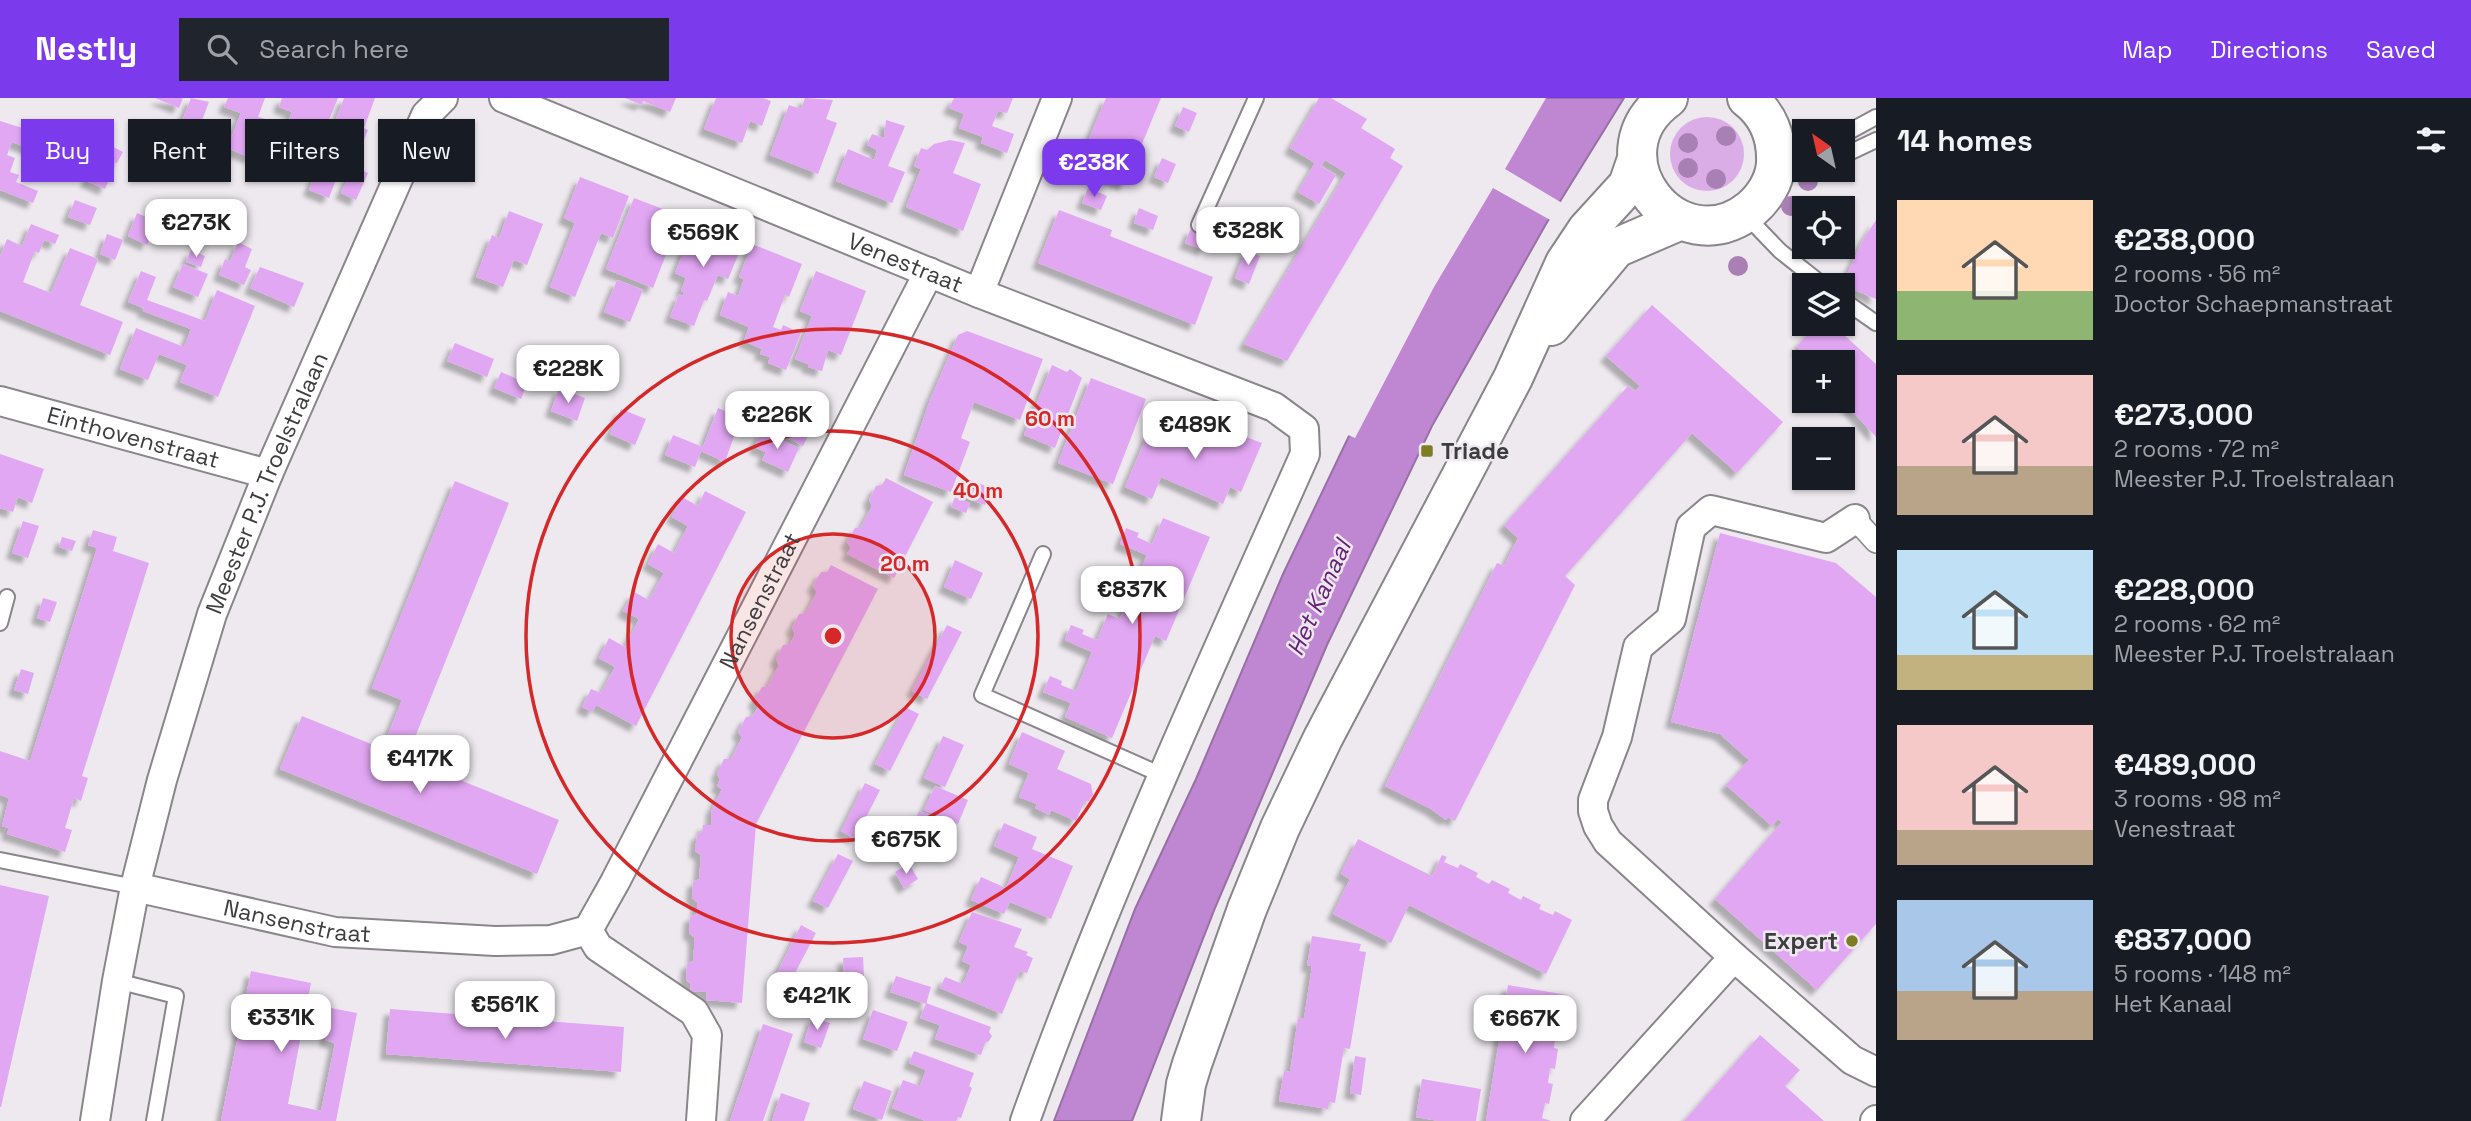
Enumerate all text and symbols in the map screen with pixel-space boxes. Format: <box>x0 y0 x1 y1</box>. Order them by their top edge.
search box <box>179 18 669 81</box>
text: Nestly <box>35 28 137 70</box>
icon: search <box>203 30 241 68</box>
text: Search here <box>259 32 409 66</box>
text: Map <box>2122 34 2172 65</box>
text: Directions <box>2210 34 2328 65</box>
text: Saved <box>2366 34 2436 65</box>
chip: Buy <box>21 119 114 182</box>
chip: Rent <box>128 119 231 182</box>
chip: Filters <box>245 119 364 182</box>
chip: New <box>378 119 475 182</box>
north arrow <box>1792 119 1855 182</box>
map controls <box>1792 119 1855 490</box>
text: 14 homes <box>1897 121 2033 160</box>
icon: filters <box>2412 121 2450 159</box>
pin: €238K <box>1045 140 1143 199</box>
text: €238K <box>1058 147 1130 177</box>
button: locate <box>1792 196 1855 259</box>
pin: €273K <box>147 200 245 259</box>
text: €273K <box>161 207 231 237</box>
pin: €328K <box>1199 208 1297 267</box>
pin: €569K <box>654 209 752 269</box>
text: €328K <box>1212 215 1284 245</box>
text: €569K <box>667 217 739 247</box>
text: €238,000 <box>2114 220 2255 259</box>
street label: Venestraat <box>843 226 968 300</box>
icon: home <box>1953 228 2037 312</box>
text: 2 rooms · 56 m² <box>2114 259 2280 289</box>
button: layers <box>1792 273 1855 336</box>
text: Doctor Schaepmanstraat <box>2114 289 2393 319</box>
pin: €228K <box>519 345 617 405</box>
street label: Meester P.J. Troelstralaan <box>199 348 335 618</box>
button: + <box>1792 350 1855 413</box>
text: €228K <box>532 353 604 383</box>
pin: €226K <box>728 392 826 451</box>
text: €273,000 <box>2114 395 2254 434</box>
street label: Einthovenstraat <box>44 399 223 475</box>
text: €226K <box>741 399 813 429</box>
pin: €489K <box>1146 402 1244 461</box>
icon: home <box>1953 403 2037 487</box>
text: 60 m <box>1025 405 1075 432</box>
text: €489K <box>1159 409 1231 439</box>
button: − <box>1792 427 1855 490</box>
text: 2 rooms · 72 m² <box>2114 434 2279 464</box>
place label: Triade <box>1441 436 1509 466</box>
marker: Triade <box>1419 443 1435 459</box>
text: Meester P.J. Troelstralaan <box>2114 464 2395 494</box>
text: 40 m <box>953 477 1003 504</box>
street label: Nansenstraat <box>712 527 807 674</box>
water label: Het Kanaal <box>1279 532 1359 660</box>
text: 20 m <box>880 550 930 577</box>
pin: €837K <box>1083 566 1181 626</box>
text: €228,000 <box>2114 570 2255 609</box>
text: €837K <box>1097 574 1167 604</box>
icon: home <box>1953 578 2037 662</box>
text: 2 rooms · 62 m² <box>2114 609 2280 639</box>
centre of rings <box>821 624 845 648</box>
text: Meester P.J. Troelstralaan <box>2114 639 2395 669</box>
pin: €417K <box>371 736 469 795</box>
text: €417K <box>387 743 453 773</box>
text: €489,000 <box>2114 745 2256 784</box>
icon: home <box>1953 753 2037 837</box>
text: 3 rooms · 98 m² <box>2114 784 2281 814</box>
text: Venestraat <box>2114 814 2236 844</box>
pin: €675K <box>857 816 955 876</box>
text: €675K <box>871 824 941 854</box>
street label: Nansenstraat <box>221 892 372 949</box>
text: €837,000 <box>2114 920 2252 959</box>
place label: Expert <box>1764 926 1838 956</box>
icon: home <box>1953 928 2037 1012</box>
marker: Expert <box>1844 933 1860 949</box>
text: 5 rooms · 148 m² <box>2114 959 2291 989</box>
pin: €421K <box>768 972 866 1032</box>
text: €421K <box>783 980 851 1010</box>
pin: €561K <box>456 982 554 1041</box>
text: €561K <box>471 989 539 1019</box>
text: Het Kanaal <box>2114 989 2232 1019</box>
pin: €331K <box>232 995 330 1054</box>
pin: €667K <box>1476 996 1574 1055</box>
text: €331K <box>247 1002 315 1032</box>
text: €667K <box>1490 1003 1560 1033</box>

